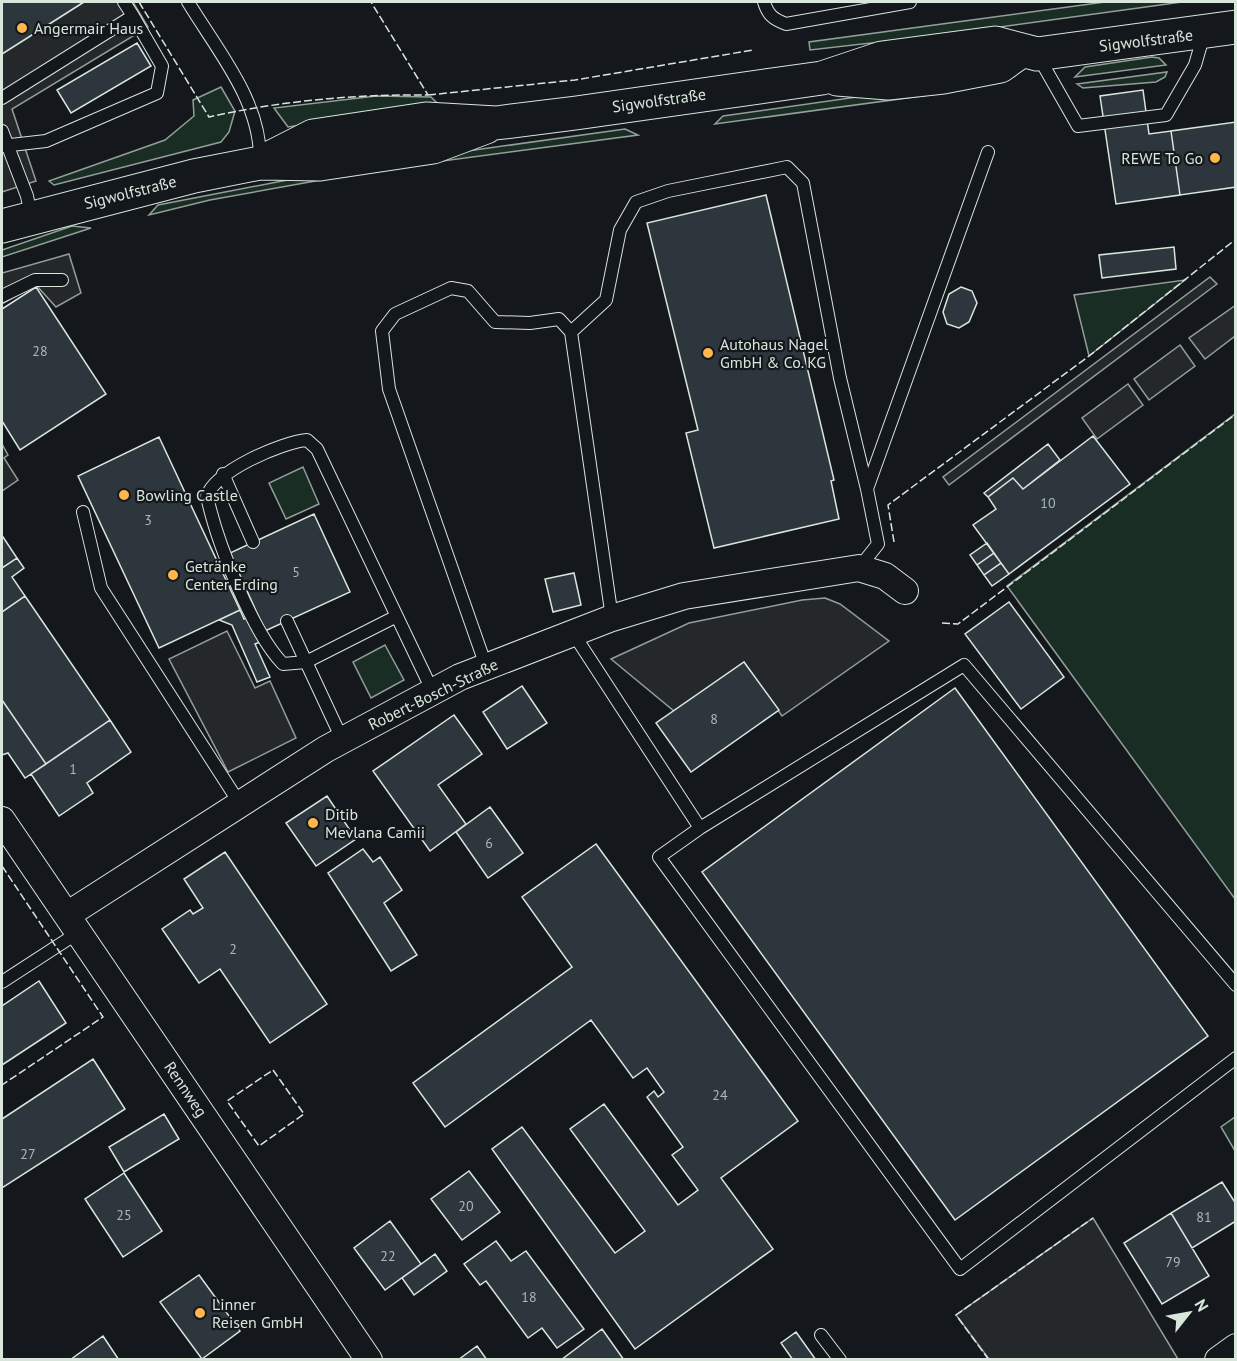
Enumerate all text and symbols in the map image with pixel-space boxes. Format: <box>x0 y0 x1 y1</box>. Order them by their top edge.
place label: Angermair Haus <box>34 18 144 38</box>
marker: Angermair Haus <box>15 21 29 35</box>
street label: Sigwolfstraße <box>1098 24 1194 56</box>
street label: Sigwolfstraße <box>611 84 707 116</box>
place label: REWE To Go <box>1121 148 1203 168</box>
marker: REWE To Go <box>1208 151 1222 165</box>
street label: Sigwolfstraße <box>82 171 178 213</box>
place label: Autohaus Nagel GmbH & Co. KG <box>720 334 829 372</box>
house number: 28 <box>32 342 48 360</box>
marker: Autohaus Nagel GmbH & Co. KG <box>701 346 715 360</box>
place label: Bowling Castle <box>136 485 238 505</box>
marker: Bowling Castle <box>117 488 131 502</box>
house number: 10 <box>1040 494 1056 512</box>
house number: 3 <box>144 511 152 529</box>
place label: Getränke Center Erding <box>185 556 278 594</box>
house number: 5 <box>292 563 300 581</box>
marker: Getränke Center Erding <box>166 568 180 582</box>
street label: Robert-Bosch-Straße <box>365 654 501 734</box>
house number: 8 <box>710 710 718 728</box>
house number: 1 <box>69 760 77 778</box>
place label: Ditib Mevlana Camii <box>325 804 425 842</box>
marker: Ditib Mevlana Camii <box>306 816 320 830</box>
house number: 6 <box>485 834 493 852</box>
house number: 2 <box>229 940 237 958</box>
street label: Rennweg <box>160 1057 212 1121</box>
house number: 24 <box>712 1086 728 1104</box>
house number: 27 <box>20 1145 36 1163</box>
house number: 20 <box>458 1197 474 1215</box>
house number: 25 <box>116 1206 132 1224</box>
house number: 81 <box>1196 1208 1212 1226</box>
house number: 22 <box>380 1247 396 1265</box>
house number: 79 <box>1165 1253 1181 1271</box>
north arrow <box>1159 1283 1219 1343</box>
house number: 18 <box>521 1288 537 1306</box>
place label: Linner Reisen GmbH <box>212 1294 303 1332</box>
text: N <box>1191 1296 1213 1315</box>
marker: Linner Reisen GmbH <box>193 1306 207 1320</box>

